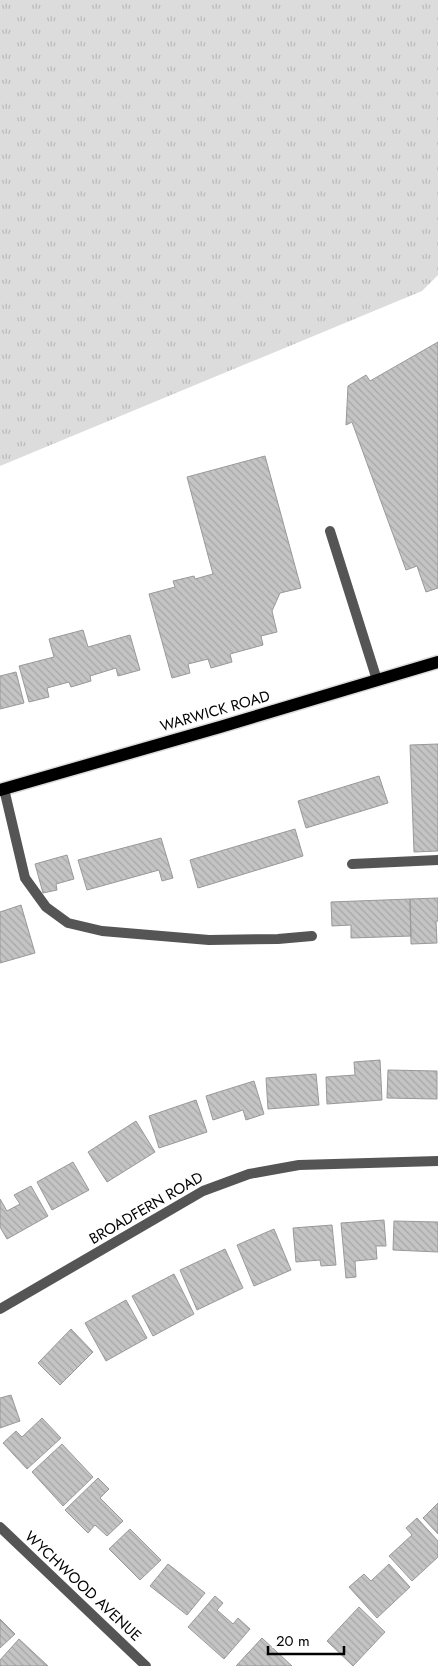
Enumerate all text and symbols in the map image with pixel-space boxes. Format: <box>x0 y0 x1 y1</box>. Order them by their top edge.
street label: WARWICK ROAD <box>157 685 273 737</box>
street label: BROADFERN ROAD <box>85 1166 207 1250</box>
street label: WYCHWOOD AVENUE <box>20 1526 146 1646</box>
scale bar <box>268 1624 344 1656</box>
text: 20 m <box>276 1630 310 1652</box>

